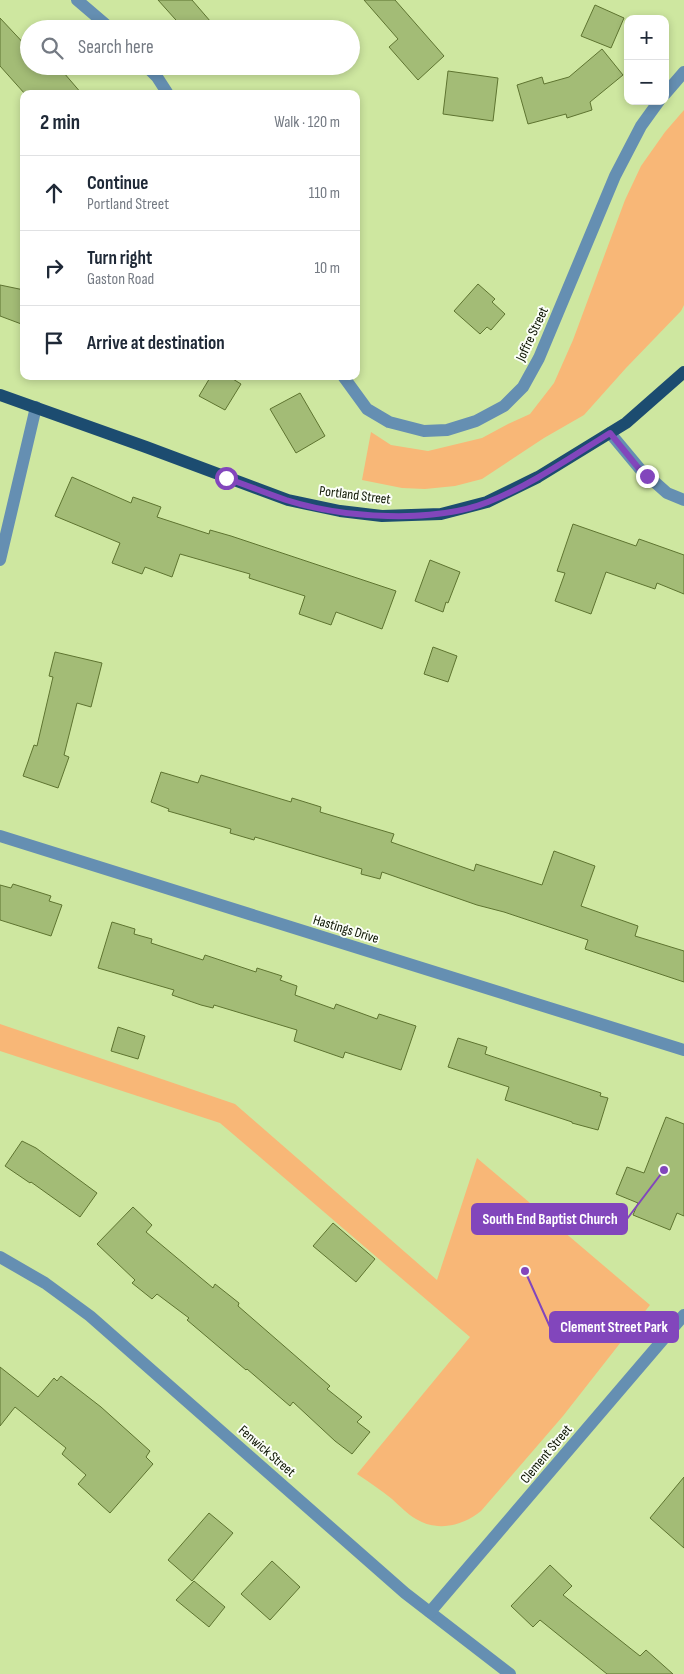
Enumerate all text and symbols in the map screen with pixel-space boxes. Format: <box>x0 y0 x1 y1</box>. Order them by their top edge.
map controls <box>624 15 669 105</box>
button: + <box>624 15 669 60</box>
search box <box>20 20 360 75</box>
icon: search <box>38 34 66 62</box>
text: Search here <box>78 36 154 59</box>
button: − <box>624 60 669 105</box>
text: 2 min <box>40 110 80 135</box>
text: Walk · 120 m <box>274 113 340 132</box>
text: Continue <box>87 172 148 195</box>
icon: ahead <box>40 179 68 207</box>
text: 110 m <box>309 184 340 203</box>
text: Portland Street <box>87 195 169 214</box>
text: Turn right <box>87 247 152 270</box>
icon: right <box>40 254 68 282</box>
text: 10 m <box>314 259 340 278</box>
text: Gaston Road <box>87 270 154 289</box>
street label: Joffre Street <box>512 304 552 365</box>
icon: arrive <box>40 329 68 357</box>
text: Arrive at destination <box>87 332 225 355</box>
route end <box>636 465 659 488</box>
route start <box>215 467 238 490</box>
street label: Portland Street <box>318 482 392 508</box>
street label: Hastings Drive <box>311 911 381 947</box>
callout: South End Baptist Church <box>472 1204 627 1234</box>
text: South End Baptist Church <box>482 1210 618 1229</box>
callout: Clement Street Park <box>550 1312 678 1342</box>
text: Clement Street Park <box>560 1318 668 1337</box>
street label: Clement Street <box>516 1421 576 1487</box>
street label: Fenwick Street <box>235 1422 299 1480</box>

